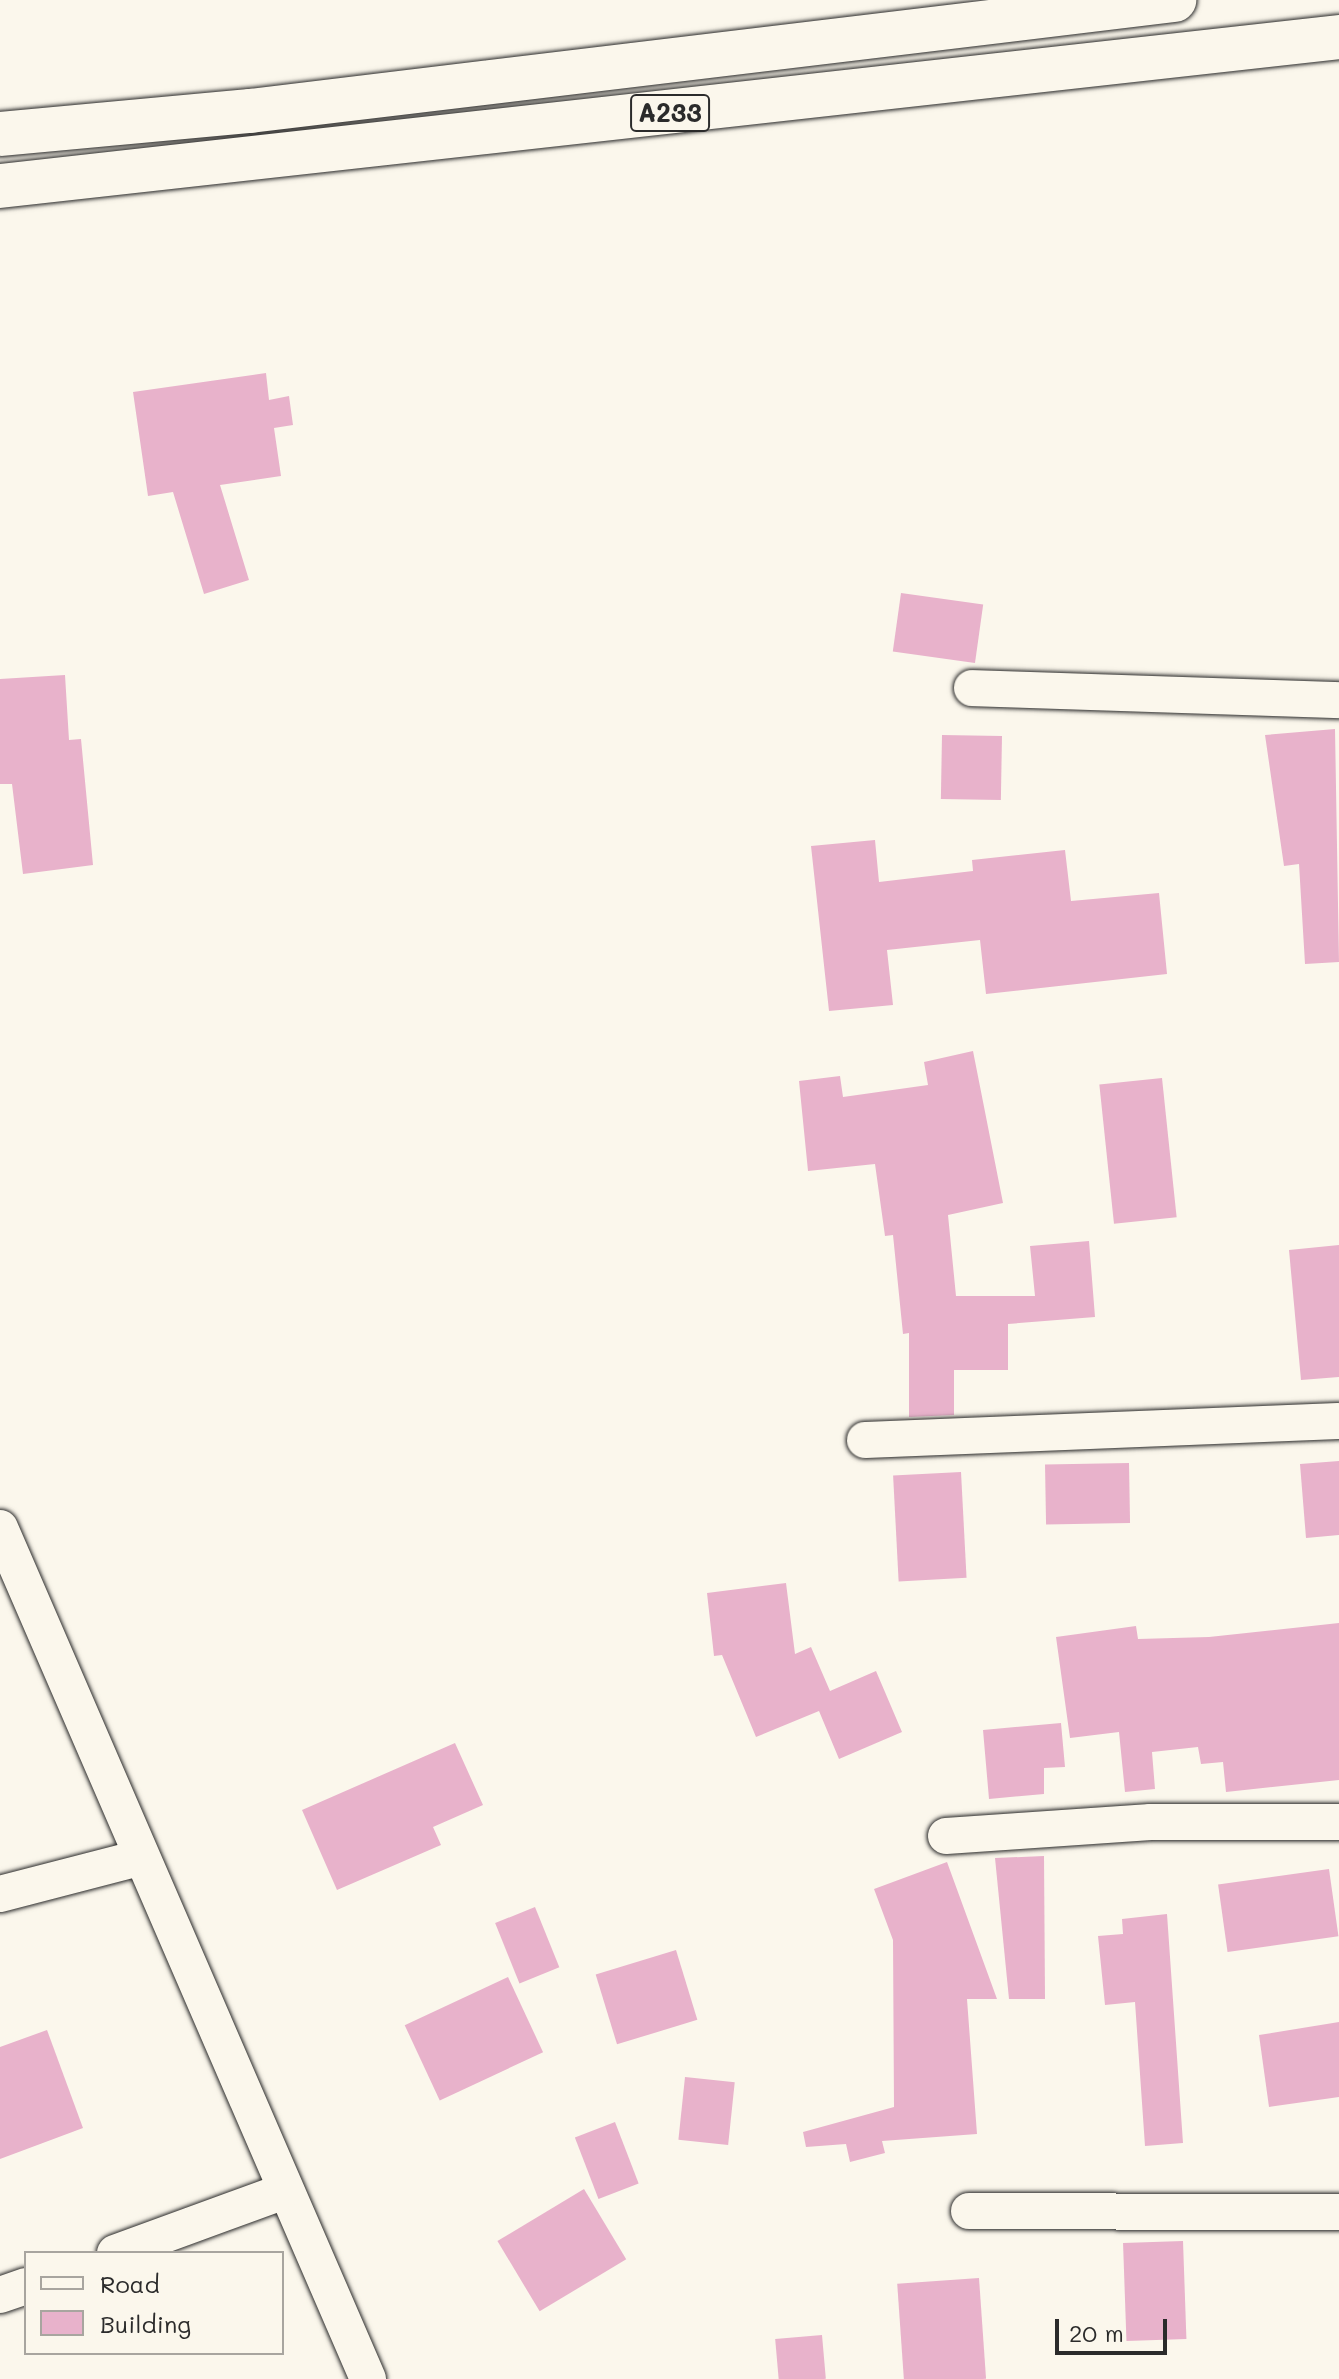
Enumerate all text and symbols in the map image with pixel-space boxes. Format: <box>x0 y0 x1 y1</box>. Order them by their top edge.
road number: A233 <box>630 91 710 135</box>
legend <box>24 2251 284 2355</box>
text: Road <box>100 2268 160 2299</box>
scale bar <box>1059 2303 1171 2353</box>
text: Building <box>100 2308 191 2339</box>
text: 20 m <box>1069 2317 1124 2348</box>

